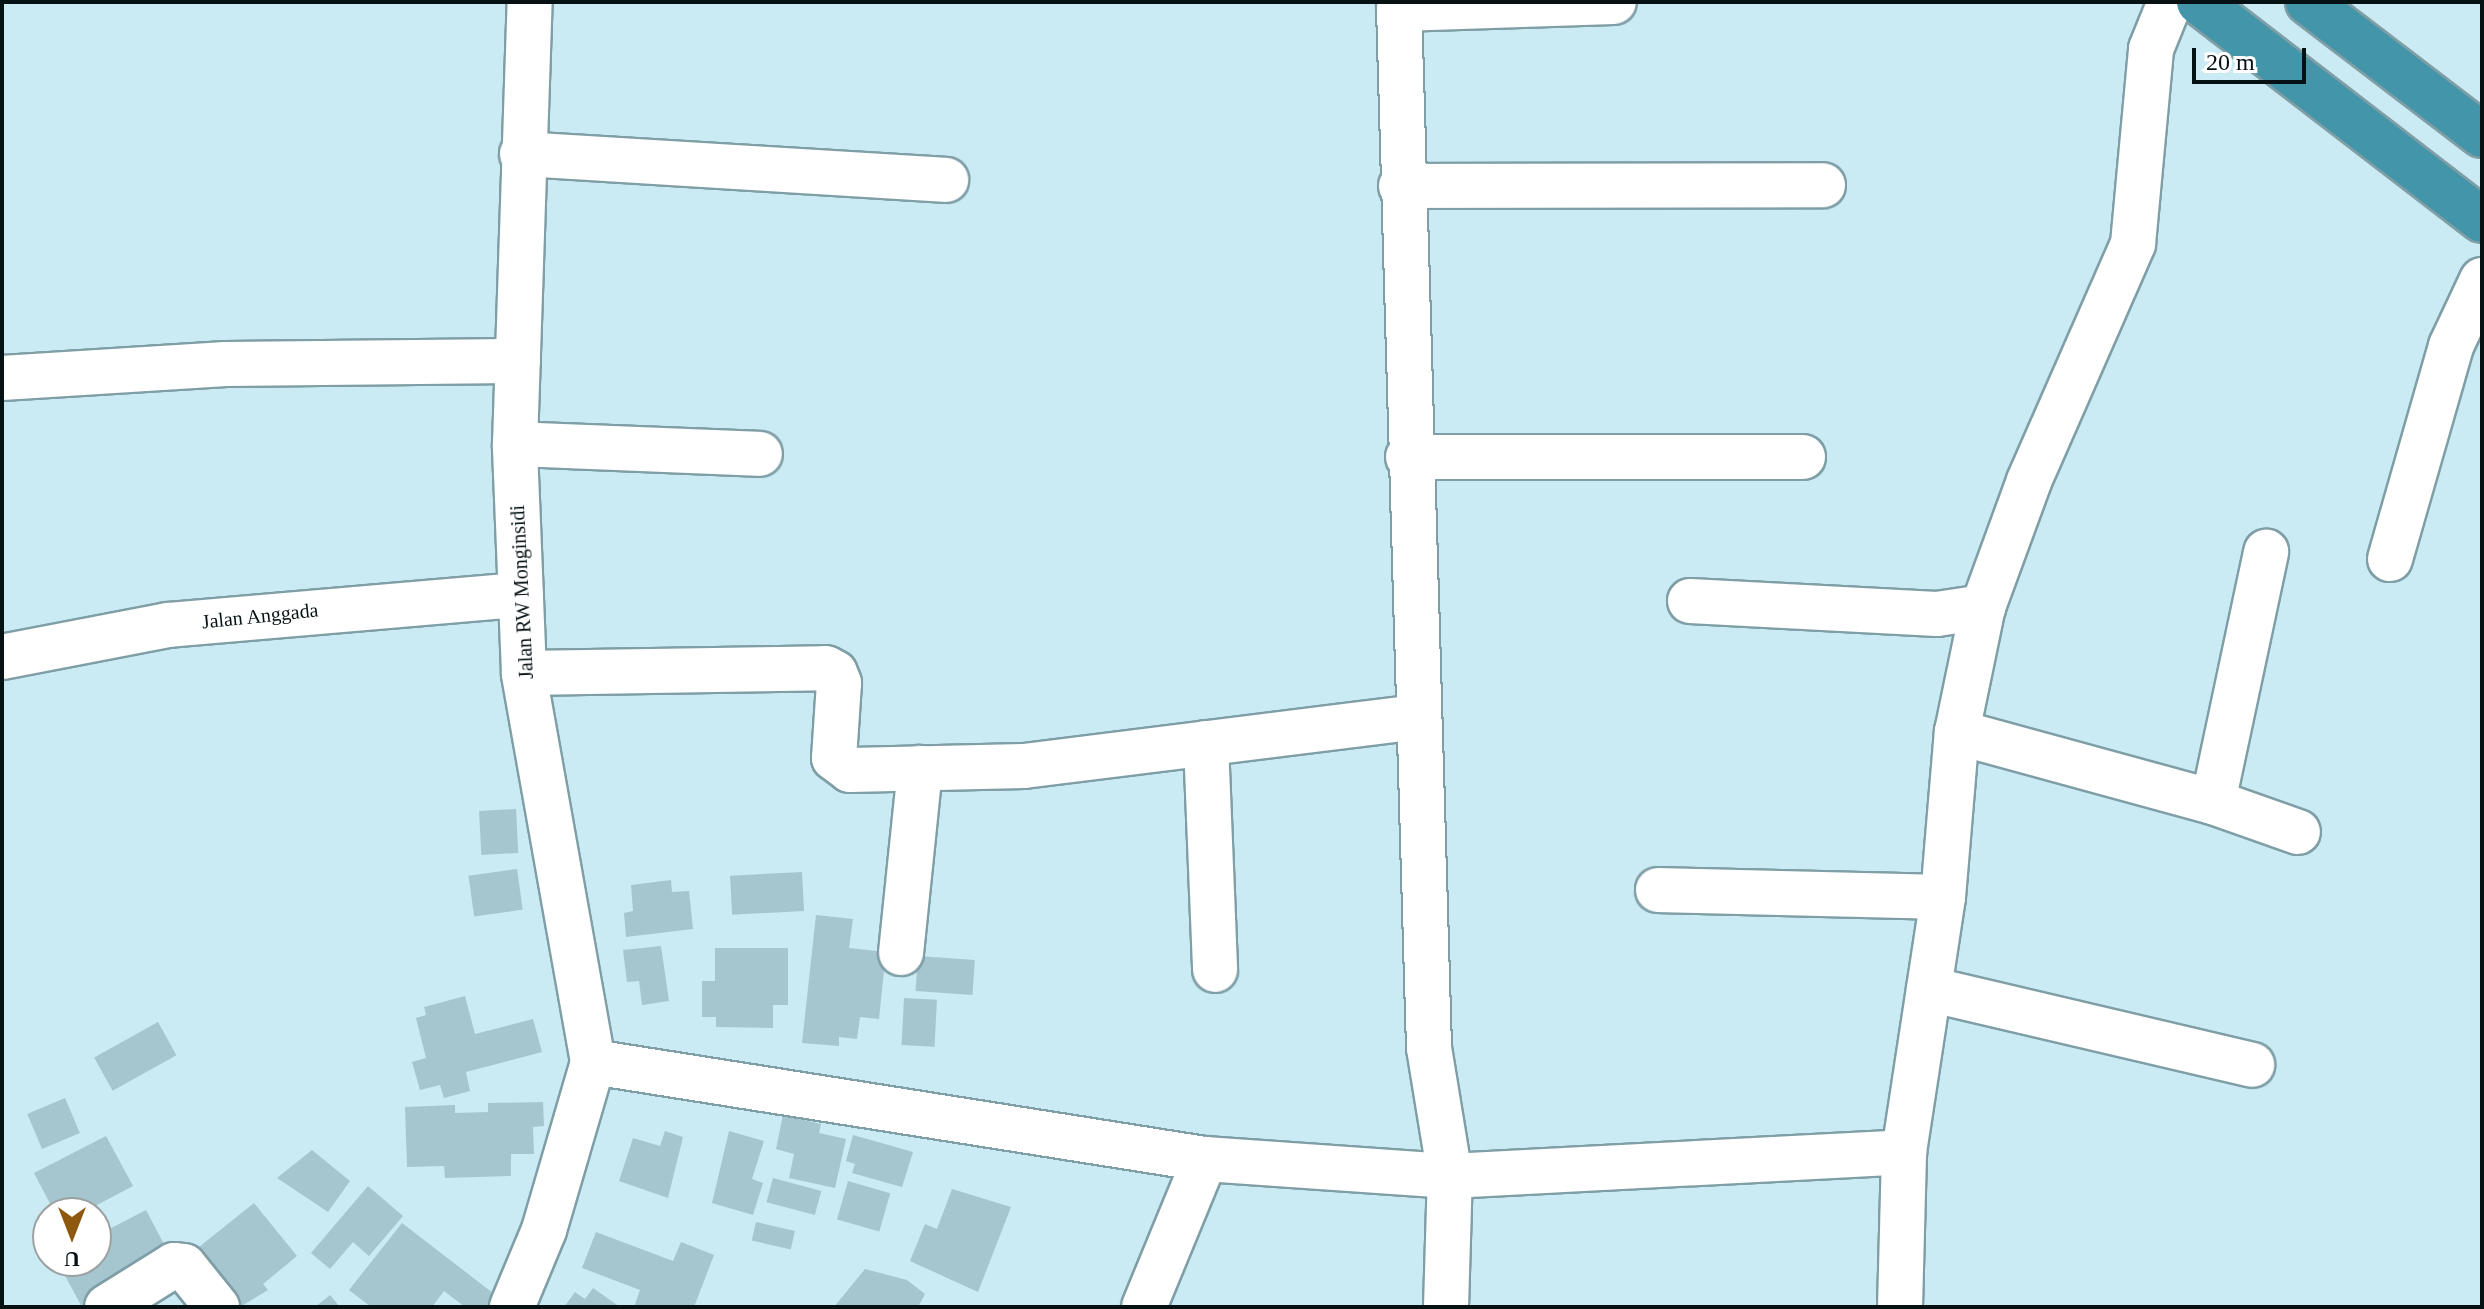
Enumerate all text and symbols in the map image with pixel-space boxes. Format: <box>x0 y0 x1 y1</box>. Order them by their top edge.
scale bar <box>2196 32 2310 82</box>
text: 20 m <box>2206 49 2255 75</box>
street label: Jalan RW Monginsidi <box>505 504 539 680</box>
street label: Jalan Anggada <box>200 598 320 634</box>
north arrow <box>32 1197 112 1277</box>
text: U <box>64 1247 80 1272</box>

